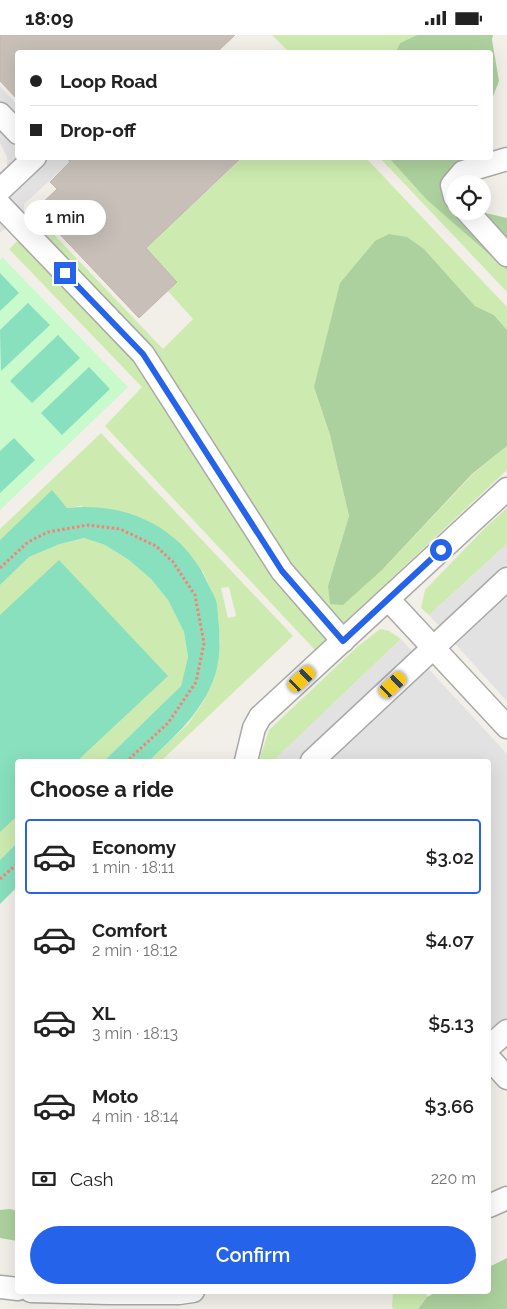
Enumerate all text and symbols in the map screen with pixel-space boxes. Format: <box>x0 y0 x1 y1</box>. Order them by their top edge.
text: 18:09 <box>25 7 73 29</box>
text: Loop Road <box>60 70 158 92</box>
text: Drop-off <box>60 119 136 141</box>
map controls <box>446 175 491 220</box>
button: locate <box>446 175 491 220</box>
callout: 1 min <box>24 201 106 235</box>
text: 1 min <box>45 208 85 227</box>
route end <box>54 262 76 284</box>
route start <box>430 539 452 561</box>
car <box>285 663 318 695</box>
car <box>376 669 409 701</box>
text: Choose a ride <box>30 776 174 802</box>
icon: car <box>32 834 77 879</box>
text: Economy <box>92 836 176 858</box>
text: $3.02 <box>426 846 474 868</box>
text: 1 min · 18:11 <box>92 858 175 877</box>
icon: car <box>32 917 77 962</box>
text: Comfort <box>92 919 167 941</box>
text: $4.07 <box>425 929 474 951</box>
text: 2 min · 18:12 <box>92 941 178 960</box>
icon: car <box>32 1000 77 1045</box>
text: XL <box>92 1002 115 1024</box>
text: $5.13 <box>428 1012 474 1034</box>
text: 3 min · 18:13 <box>92 1024 178 1043</box>
icon: car <box>32 1083 77 1128</box>
text: Moto <box>92 1085 138 1107</box>
text: $3.66 <box>425 1095 474 1117</box>
text: 4 min · 18:14 <box>92 1107 178 1126</box>
icon: cash <box>30 1165 58 1193</box>
text: Cash <box>70 1168 114 1190</box>
text: 220 m <box>431 1169 476 1188</box>
button: Confirm <box>30 1226 476 1284</box>

